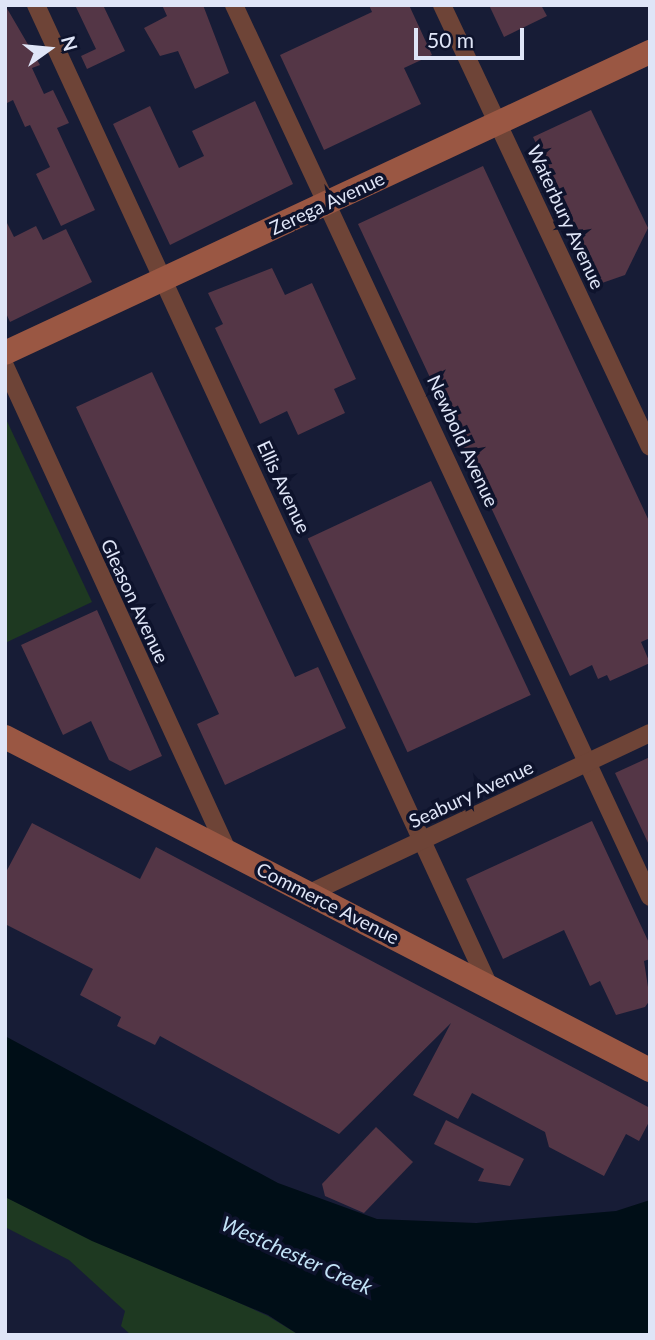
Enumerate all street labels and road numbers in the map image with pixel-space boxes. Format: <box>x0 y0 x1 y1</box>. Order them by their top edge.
street label: Waterbury Avenue <box>522 141 610 293</box>
street label: Zerega Avenue <box>266 166 388 240</box>
street label: Newbold Avenue <box>422 371 504 511</box>
street label: Ellis Avenue <box>252 437 316 537</box>
street label: Gleason Avenue <box>96 535 174 667</box>
street label: Seabury Avenue <box>405 755 537 833</box>
street label: Commerce Avenue <box>253 857 403 949</box>

